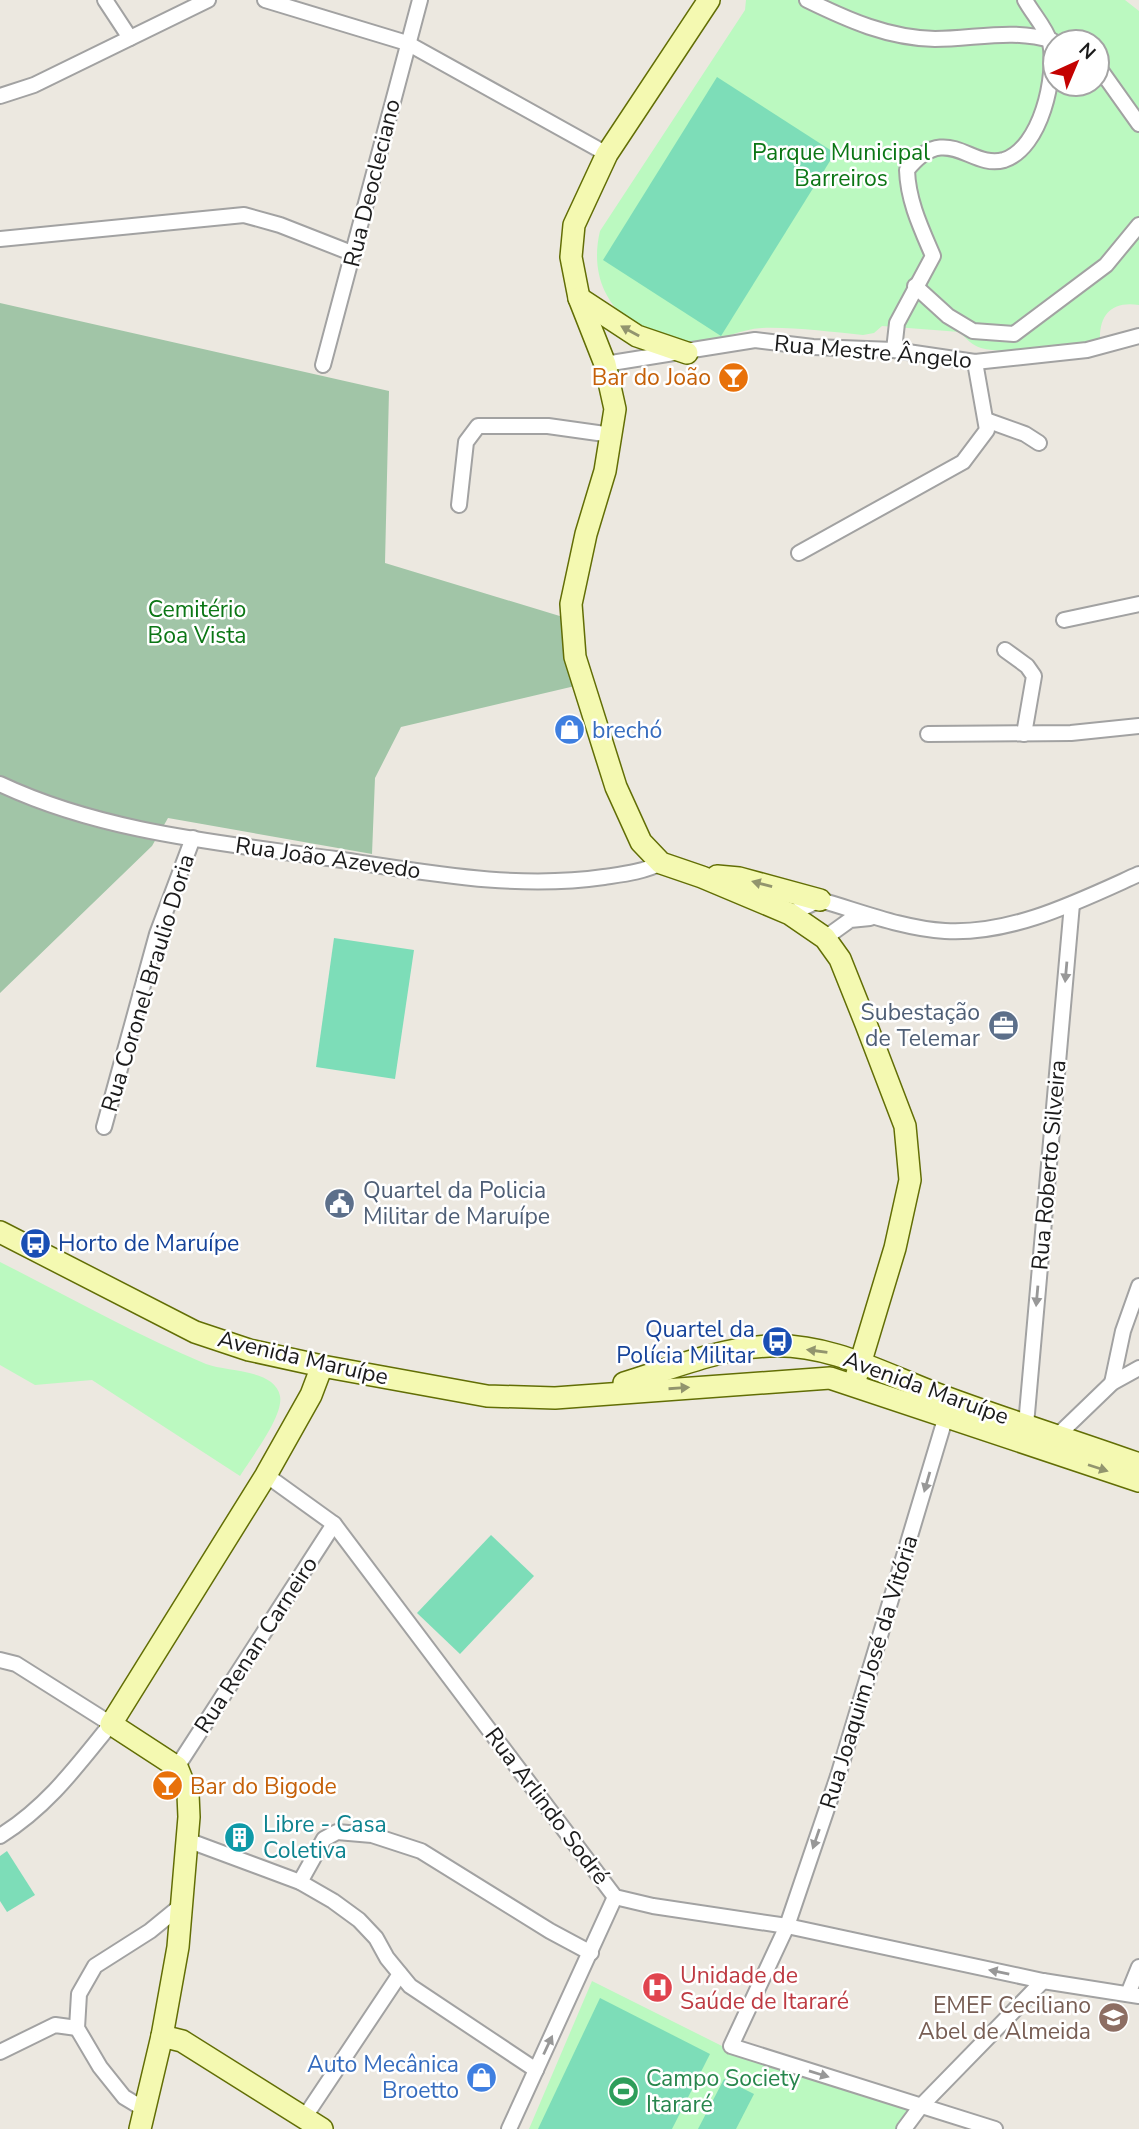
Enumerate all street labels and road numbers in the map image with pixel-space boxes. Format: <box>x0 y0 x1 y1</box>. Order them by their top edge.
street label: Rua Deocleciano <box>336 96 408 270</box>
street label: Rua Mestre Ângelo <box>773 328 973 376</box>
street label: Rua João Azevedo <box>233 830 423 886</box>
street label: Rua Coronel Braulio Doria <box>94 850 202 1116</box>
street label: Rua Roberto Silveira <box>1024 1059 1074 1271</box>
street label: Avenida Maruípe <box>215 1323 391 1393</box>
street label: Avenida Maruípe <box>839 1344 1013 1432</box>
street label: Rua Joaquim José da Vitória <box>813 1531 925 1813</box>
street label: Rua Renan Carneiro <box>187 1551 325 1739</box>
street label: Rua Arlindo Sodré <box>478 1721 616 1891</box>

